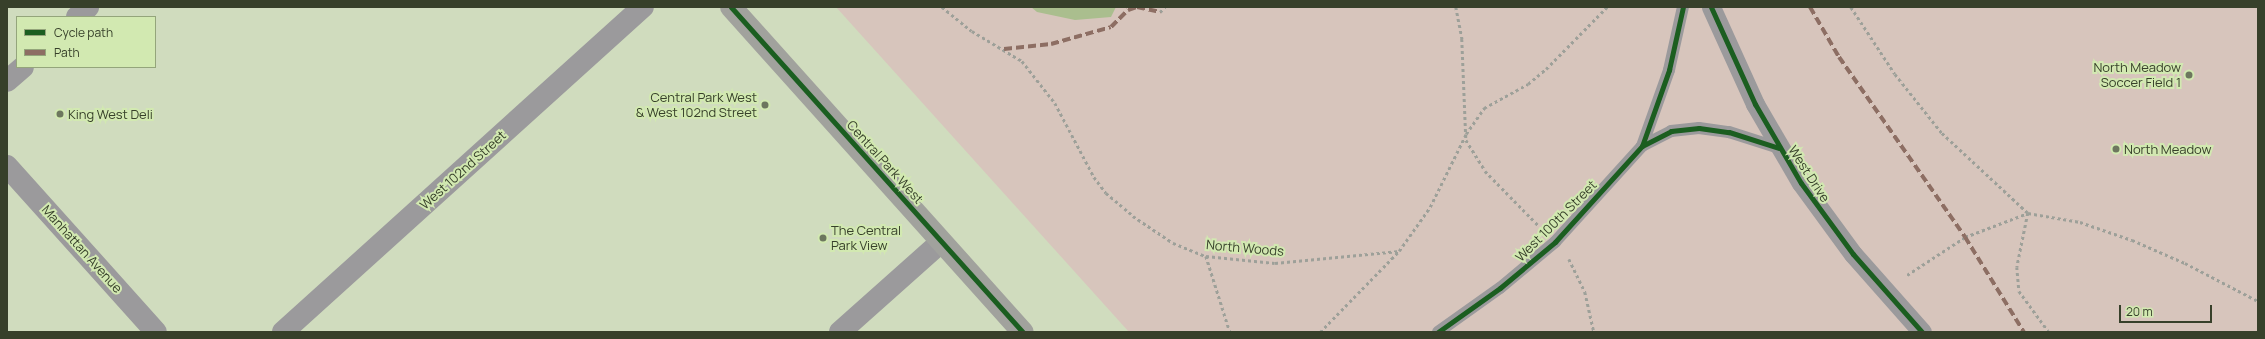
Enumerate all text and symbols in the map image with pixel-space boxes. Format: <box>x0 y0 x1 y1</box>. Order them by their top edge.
legend <box>16 16 156 68</box>
text: Cycle path <box>54 24 113 41</box>
text: Path <box>54 44 80 61</box>
place label: North Meadow Soccer Field 1 <box>2093 60 2181 91</box>
marker: North Meadow Soccer Field 1 <box>2184 70 2194 80</box>
place label: Central Park West & West 102nd Street <box>636 90 757 121</box>
marker: Central Park West & West 102nd Street <box>760 100 770 110</box>
place label: King West Deli <box>68 106 153 122</box>
marker: King West Deli <box>55 109 65 119</box>
street label: Central Park West <box>844 117 926 207</box>
street label: West 102nd Street <box>417 127 509 213</box>
place label: North Meadow <box>2124 141 2212 157</box>
street label: West Drive <box>1785 143 1833 205</box>
marker: North Meadow <box>2111 144 2121 154</box>
street label: West 100th Street <box>1512 177 1600 265</box>
street label: Manhattan Avenue <box>39 202 125 296</box>
place label: The Central Park View <box>831 223 901 254</box>
marker: The Central Park View <box>818 233 828 243</box>
street label: North Woods <box>1205 237 1285 259</box>
scale bar <box>2121 297 2214 323</box>
text: 20 m <box>2126 303 2153 320</box>

